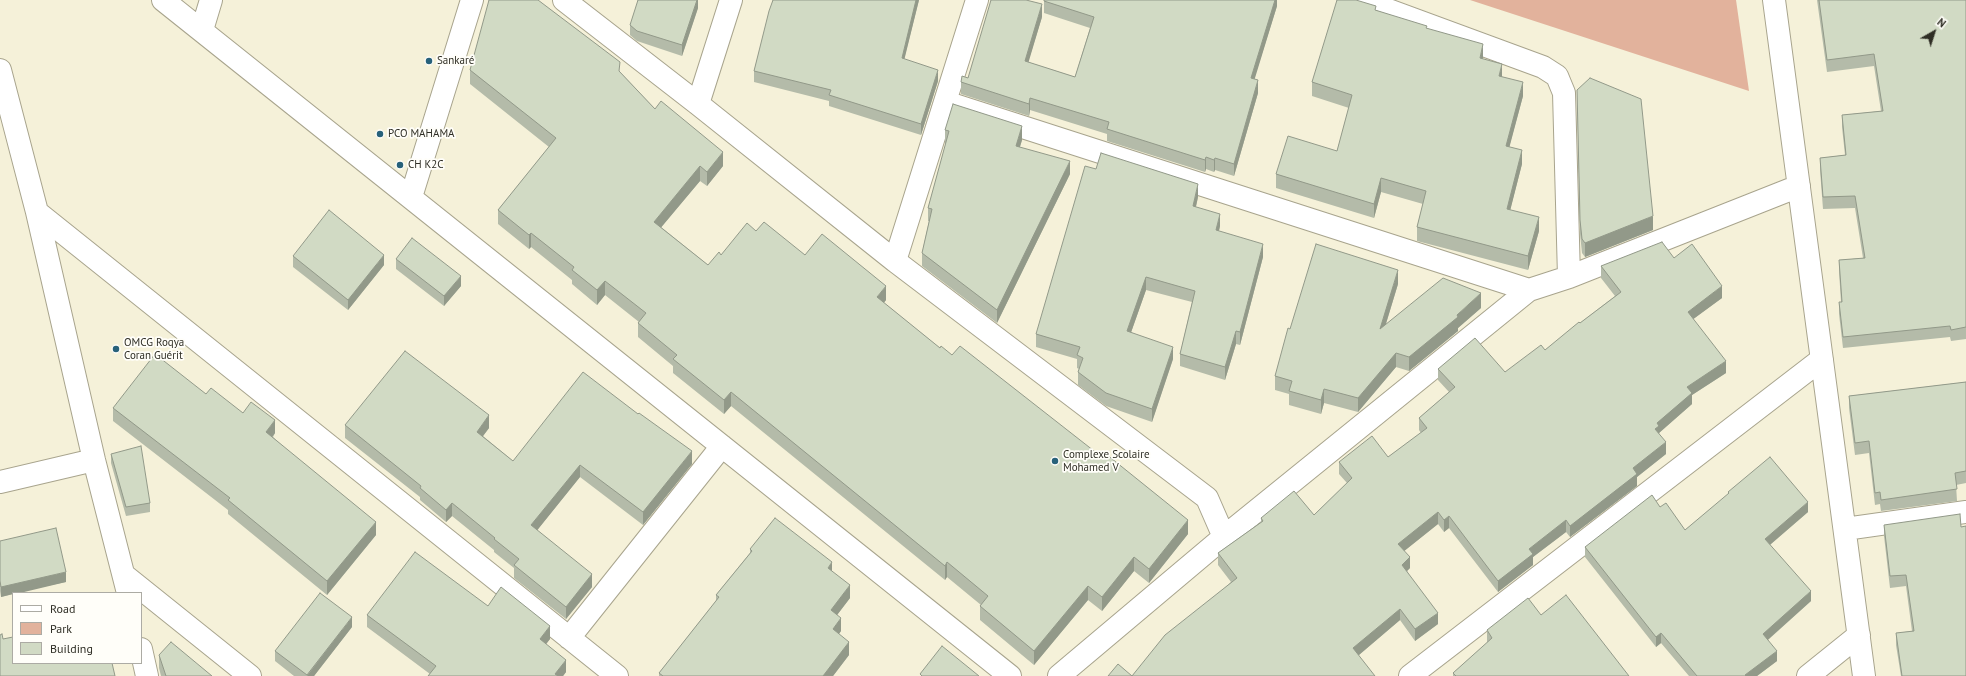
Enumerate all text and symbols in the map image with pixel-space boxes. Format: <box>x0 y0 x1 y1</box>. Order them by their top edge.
north arrow <box>1914 12 1954 52</box>
text: N <box>1934 15 1949 30</box>
place label: Sankaré <box>437 54 474 68</box>
marker: Sankaré <box>424 56 434 66</box>
place label: PCO MAHAMA <box>388 127 455 141</box>
marker: PCO MAHAMA <box>375 129 385 139</box>
place label: CH K2C <box>408 158 444 172</box>
marker: CH K2C <box>395 160 405 170</box>
place label: OMCG Roqya Coran Guérit <box>124 336 184 362</box>
marker: OMCG Roqya Coran Guérit <box>111 344 121 354</box>
place label: Complexe Scolaire Mohamed V <box>1063 448 1150 474</box>
marker: Complexe Scolaire Mohamed V <box>1050 456 1060 466</box>
legend <box>12 592 142 664</box>
text: Road <box>50 601 75 616</box>
text: Park <box>50 621 72 636</box>
text: Building <box>50 641 93 656</box>

